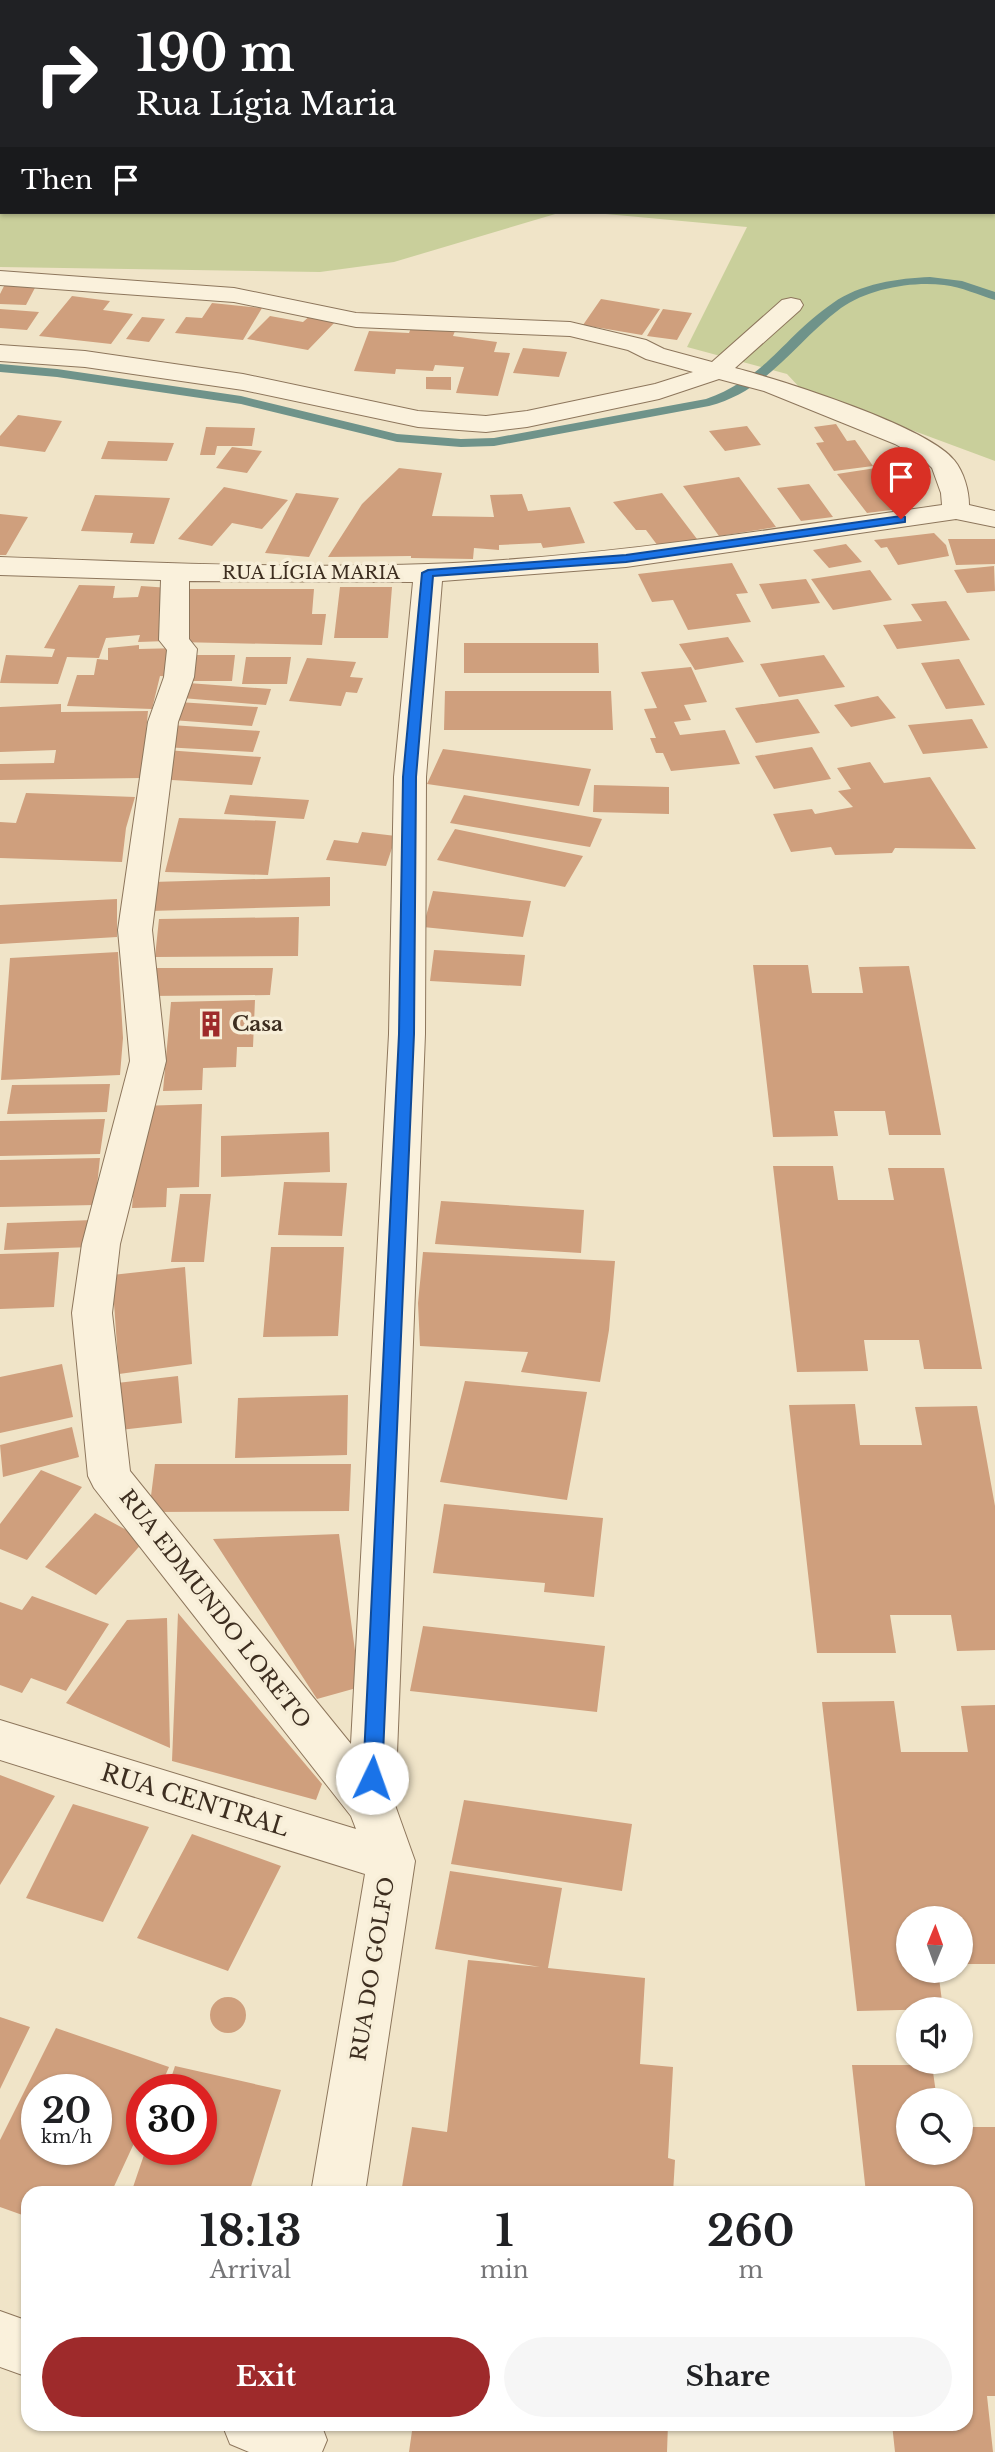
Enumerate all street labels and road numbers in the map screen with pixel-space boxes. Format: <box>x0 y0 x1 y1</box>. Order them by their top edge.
street label: RUA LÍGIA MARIA <box>222 561 401 584</box>
street label: RUA EDMUNDO LORETO <box>114 1484 316 1734</box>
street label: RUA CENTRAL <box>98 1758 292 1842</box>
street label: RUA DO GOLFO <box>346 1875 400 2063</box>

